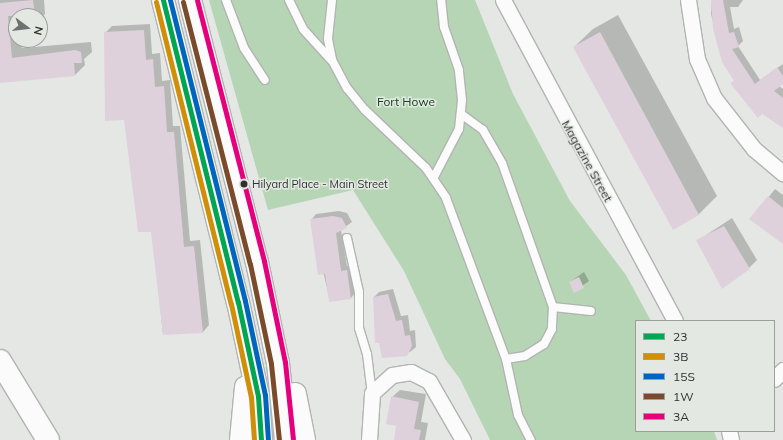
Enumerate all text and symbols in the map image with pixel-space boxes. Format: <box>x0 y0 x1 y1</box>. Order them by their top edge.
north arrow <box>8 8 48 48</box>
text: N <box>31 25 46 37</box>
park label: Fort Howe <box>377 95 435 109</box>
street label: Magazine Street <box>559 118 615 204</box>
place label: Hilyard Place - Main Street <box>252 177 388 191</box>
marker: Hilyard Place - Main Street <box>239 179 249 189</box>
legend <box>635 320 775 432</box>
text: 23 <box>673 329 687 344</box>
text: 3B <box>673 349 688 364</box>
text: 15S <box>673 369 695 384</box>
text: 1W <box>673 389 694 404</box>
text: 3A <box>673 409 689 424</box>

